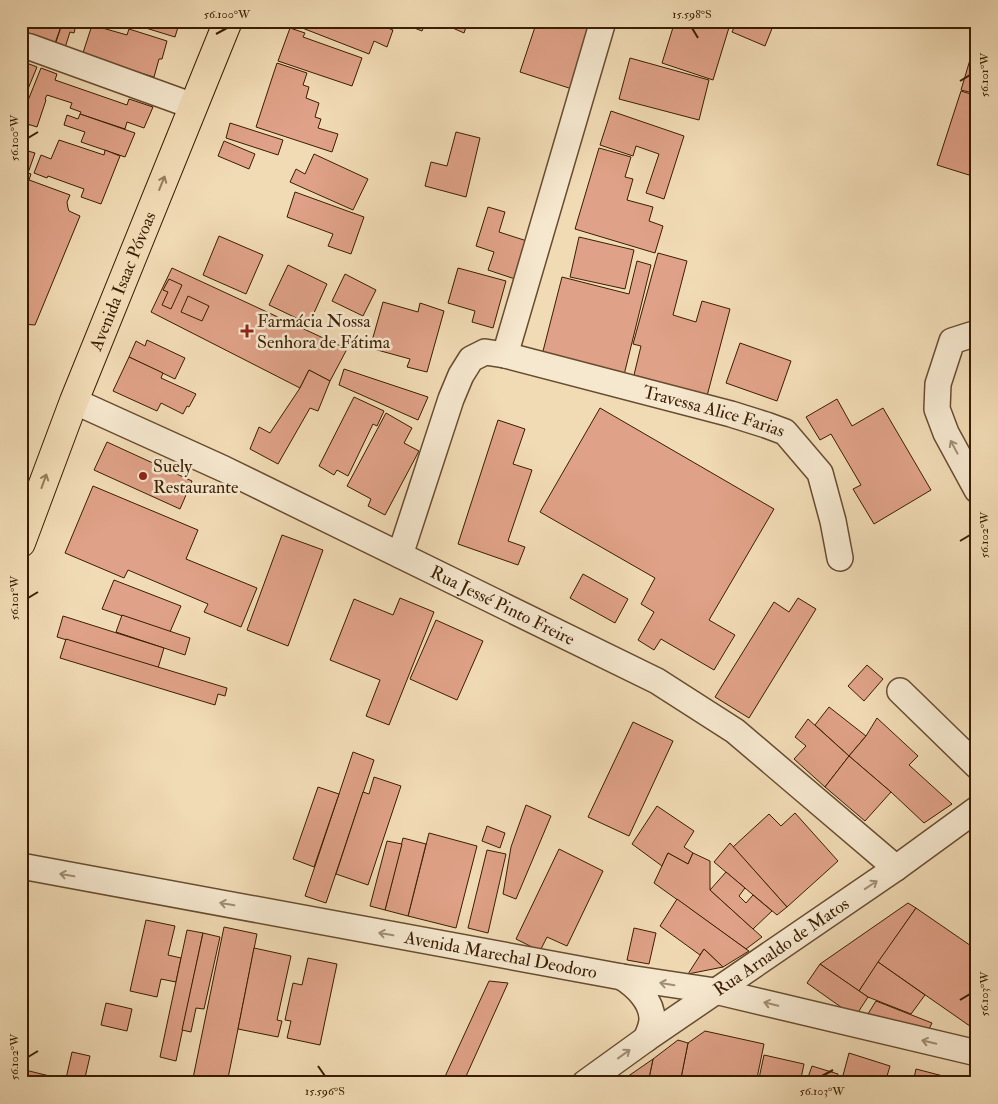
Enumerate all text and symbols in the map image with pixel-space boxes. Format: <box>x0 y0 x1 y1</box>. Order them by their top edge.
text: 56.100°W <box>204 7 251 22</box>
text: 15.598°S <box>672 7 712 22</box>
text: 56.101°W <box>977 52 992 97</box>
text: 56.100°W <box>7 114 22 161</box>
one-way arrow <box>157 176 167 191</box>
street label: Avenida Isaac Póvoas <box>84 208 162 355</box>
place label: Farmácia Nossa Senhora de Fátima <box>257 310 391 354</box>
marker: Farmácia Nossa Senhora de Fátima <box>241 325 253 337</box>
street label: Travessa Alice Farias <box>640 380 788 443</box>
one-way arrow <box>948 440 958 455</box>
place label: Suely Restaurante <box>153 455 239 499</box>
marker: Suely Restaurante <box>137 470 149 482</box>
one-way arrow <box>40 474 49 489</box>
text: 56.102°W <box>977 511 992 558</box>
street label: Rua Jessé Pinto Freire <box>426 561 579 651</box>
text: 56.101°W <box>7 575 22 620</box>
one-way arrow <box>59 869 75 879</box>
one-way arrow <box>864 880 878 890</box>
street label: Rua Arnaldo de Matos <box>709 892 854 1001</box>
one-way arrow <box>219 899 235 908</box>
street label: Avenida Marechal Deodoro <box>402 926 599 984</box>
one-way arrow <box>379 928 395 938</box>
text: 56.103°W <box>977 971 992 1017</box>
one-way arrow <box>659 979 675 989</box>
one-way arrow <box>764 999 780 1008</box>
text: 56.102°W <box>7 1033 22 1080</box>
one-way arrow <box>922 1037 938 1046</box>
one-way arrow <box>617 1049 631 1059</box>
text: 15.596°S <box>305 1084 345 1099</box>
text: 56.103°W <box>799 1084 845 1099</box>

